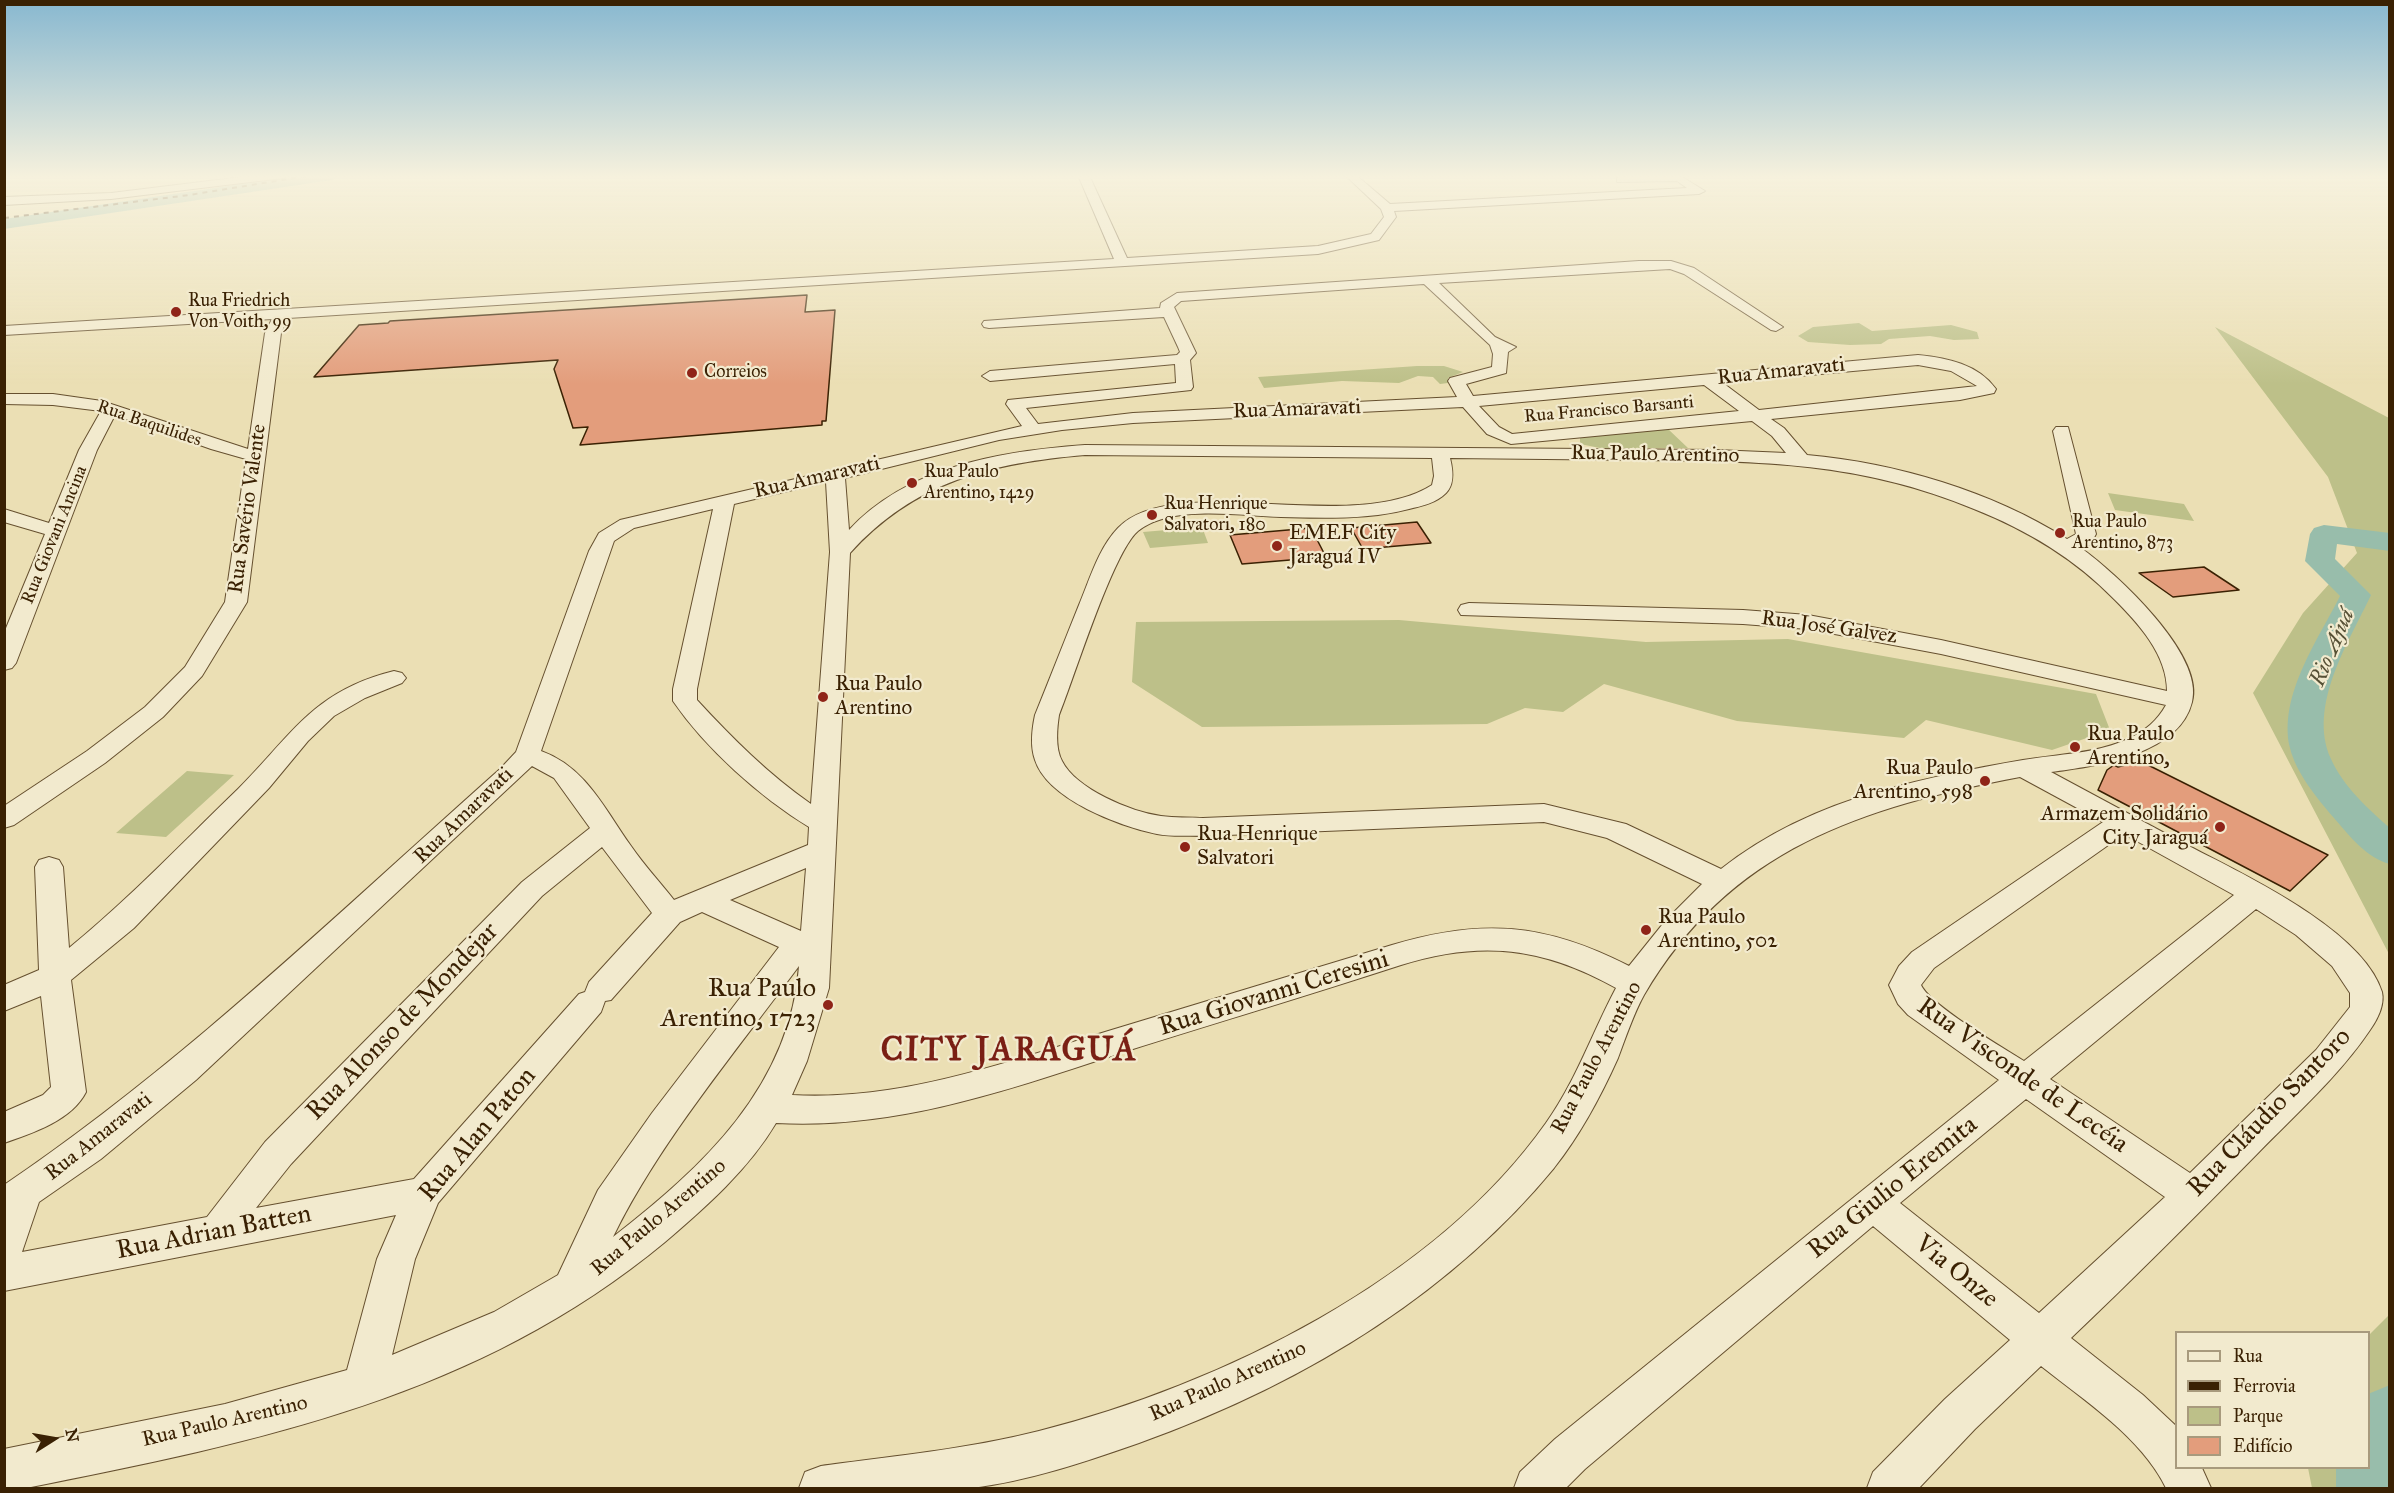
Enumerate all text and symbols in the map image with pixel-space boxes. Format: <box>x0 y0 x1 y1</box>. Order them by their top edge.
place label: Rua Friedrich Von Voith, 99 <box>188 291 292 334</box>
marker: Rua Friedrich Von Voith, 99 <box>169 305 183 319</box>
street label: Rua Amaravati <box>1716 353 1846 391</box>
place label: Correios <box>704 362 767 384</box>
marker: Correios <box>685 366 699 380</box>
street label: Rua Francisco Barsanti <box>1523 392 1695 428</box>
street label: Rua Amaravati <box>1232 395 1362 425</box>
street label: Rua Baquilides <box>94 396 204 452</box>
street label: Rua Savério Valente <box>224 423 272 595</box>
street label: Rua Paulo Arentino <box>1570 441 1740 469</box>
street label: Rua Amaravati <box>752 451 882 505</box>
place label: Rua Paulo Arentino, 1429 <box>924 462 1034 504</box>
street label: Rua Giovani Ancina <box>17 463 93 607</box>
marker: Rua Paulo Arentino, 1429 <box>905 476 919 490</box>
place label: Rua Henrique Salvatori, 180 <box>1164 494 1267 536</box>
marker: Rua Henrique Salvatori, 180 <box>1145 508 1159 522</box>
place label: Rua Paulo Arentino, 873 <box>2072 512 2173 554</box>
place label: EMEF City Jaraguá IV <box>1289 521 1396 571</box>
marker: Rua Paulo Arentino, 873 <box>2053 526 2067 540</box>
marker: EMEF City Jaraguá IV <box>1270 539 1284 553</box>
street label: Rua José Galvez <box>1759 606 1899 650</box>
water label: Rio Ajuá <box>2305 606 2361 690</box>
place label: Rua Paulo Arentino <box>835 672 922 722</box>
marker: Rua Paulo Arentino <box>816 690 830 704</box>
place label: Rua Paulo Arentino, <box>2087 722 2174 772</box>
marker: Rua Paulo Arentino, <box>2068 740 2082 754</box>
place label: Rua Paulo Arentino, 598 <box>1854 756 1973 806</box>
street label: Rua Amaravati <box>409 762 519 870</box>
marker: Rua Paulo Arentino, 598 <box>1978 774 1992 788</box>
place label: Armazem Solidário City Jaraguá <box>2041 802 2208 852</box>
marker: Armazem Solidário City Jaraguá <box>2213 820 2227 834</box>
place label: Rua Henrique Salvatori <box>1197 822 1318 872</box>
marker: Rua Henrique Salvatori <box>1178 840 1192 854</box>
place label: Rua Paulo Arentino, 502 <box>1658 905 1777 955</box>
street label: Rua Alonso de Mondejar <box>300 917 506 1127</box>
marker: Rua Paulo Arentino, 502 <box>1639 923 1653 937</box>
street label: Rua Giovanni Ceresini <box>1155 944 1393 1044</box>
place label: Rua Paulo Arentino, 1723 <box>661 974 816 1036</box>
street label: Rua Paulo Arentino <box>1546 978 1648 1138</box>
street label: Rua Visconde de Lecéia <box>1910 991 2134 1161</box>
marker: Rua Paulo Arentino, 1723 <box>821 998 835 1012</box>
street label: Rua Cláudio Santoro <box>2182 1022 2358 1204</box>
district label: CITY JARAGUÁ <box>881 1032 1137 1072</box>
street label: Rua Alan Paton <box>413 1062 543 1208</box>
street label: Rua Amaravati <box>41 1088 157 1186</box>
street label: Rua Giulio Eremita <box>1802 1110 1984 1266</box>
street label: Rua Paulo Arentino <box>586 1154 732 1282</box>
street label: Rua Adrian Batten <box>114 1199 314 1267</box>
street label: Via Onze <box>1908 1229 2004 1315</box>
legend <box>2175 1331 2370 1469</box>
street label: Rua Paulo Arentino <box>1146 1336 1310 1428</box>
text: Rua <box>2233 1345 2263 1367</box>
text: Ferrovia <box>2233 1375 2296 1397</box>
street label: Rua Paulo Arentino <box>140 1391 310 1453</box>
text: Parque <box>2233 1405 2283 1427</box>
north arrow <box>24 1409 84 1469</box>
text: N <box>62 1427 83 1444</box>
text: Edifício <box>2233 1435 2292 1457</box>

